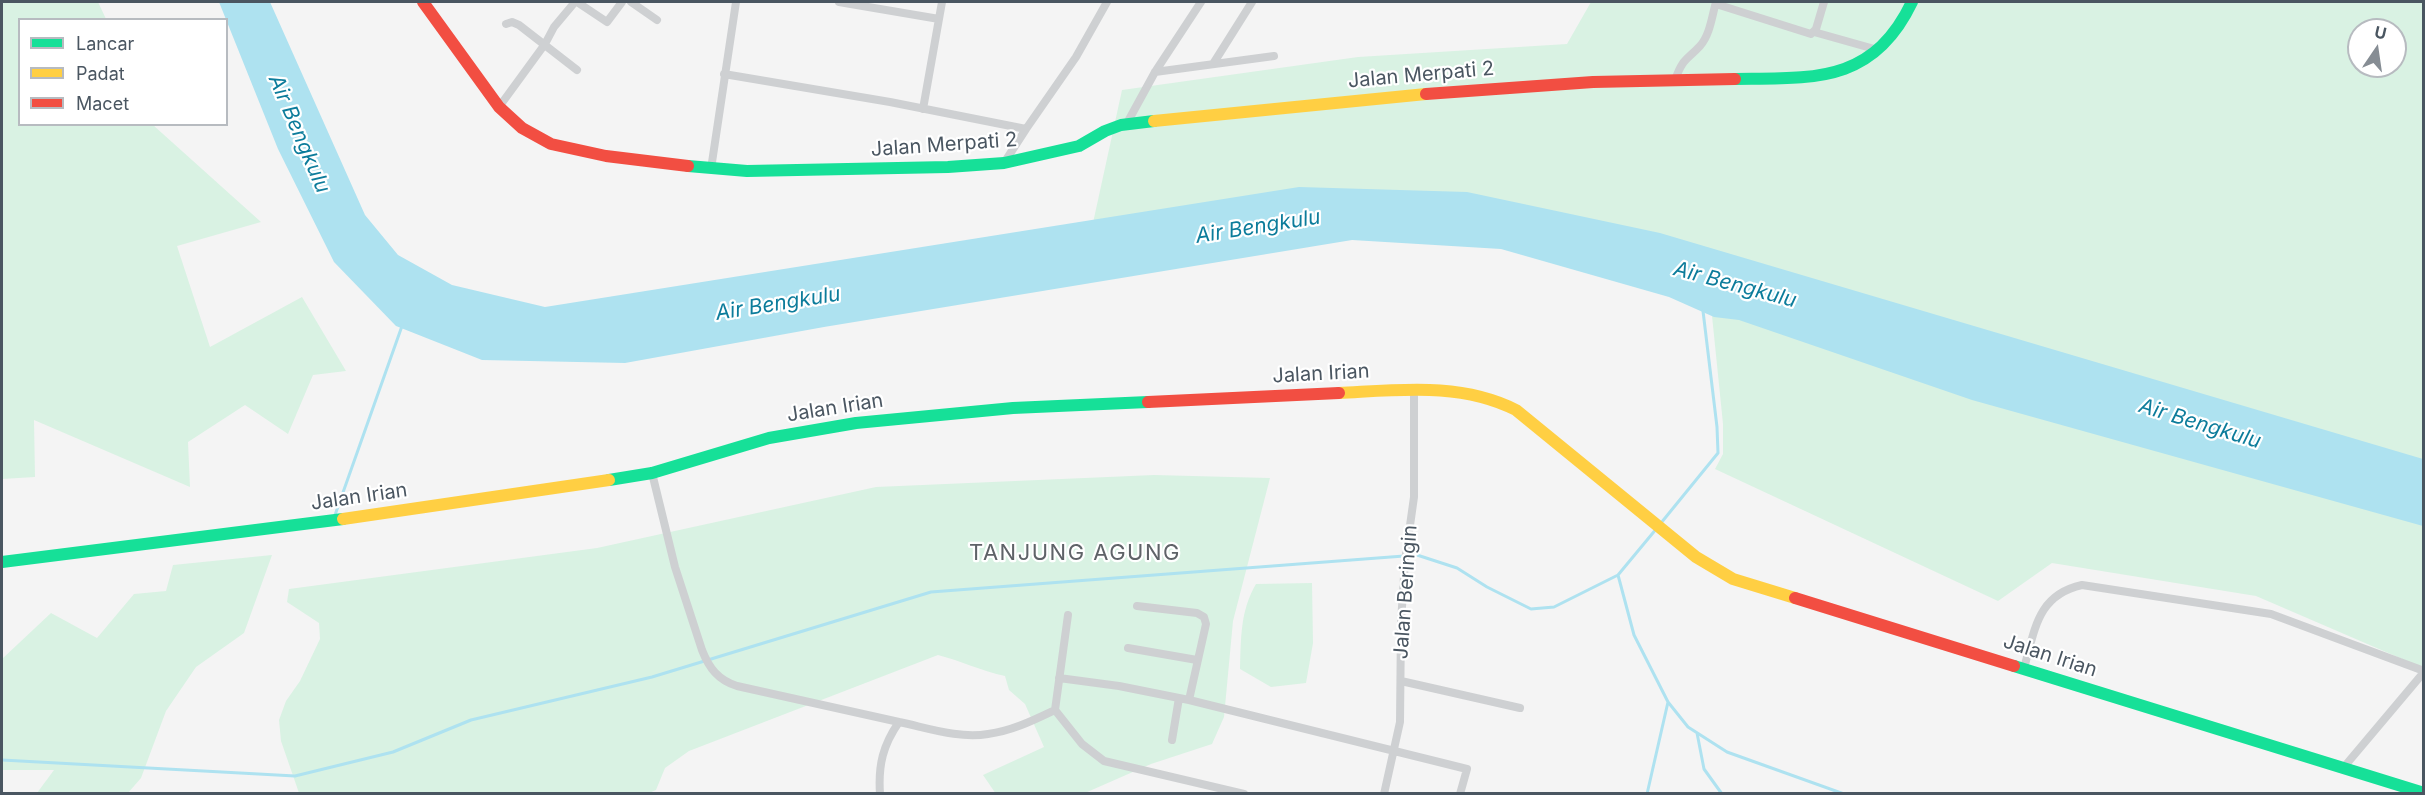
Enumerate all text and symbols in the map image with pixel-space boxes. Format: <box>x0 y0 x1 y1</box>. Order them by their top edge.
legend <box>18 18 228 126</box>
north arrow <box>2347 18 2407 78</box>
text: U <box>2373 21 2389 43</box>
text: Lancar <box>76 33 134 54</box>
street label: Jalan Merpati 2 <box>1347 57 1495 93</box>
text: Padat <box>76 63 125 84</box>
water label: Air Bengkulu <box>263 71 335 197</box>
text: Macet <box>76 93 129 114</box>
street label: Jalan Merpati 2 <box>870 128 1018 162</box>
water label: Air Bengkulu <box>1194 205 1322 249</box>
water label: Air Bengkulu <box>1671 257 1799 313</box>
water label: Air Bengkulu <box>714 282 842 326</box>
street label: Jalan Irian <box>1272 359 1370 389</box>
street label: Jalan Irian <box>785 389 885 427</box>
water label: Air Bengkulu <box>2136 394 2264 454</box>
street label: Jalan Irian <box>309 478 409 516</box>
street label: Jalan Beringin <box>1389 524 1423 660</box>
district label: TANJUNG AGUNG <box>969 540 1181 566</box>
street label: Jalan Irian <box>2000 630 2100 682</box>

